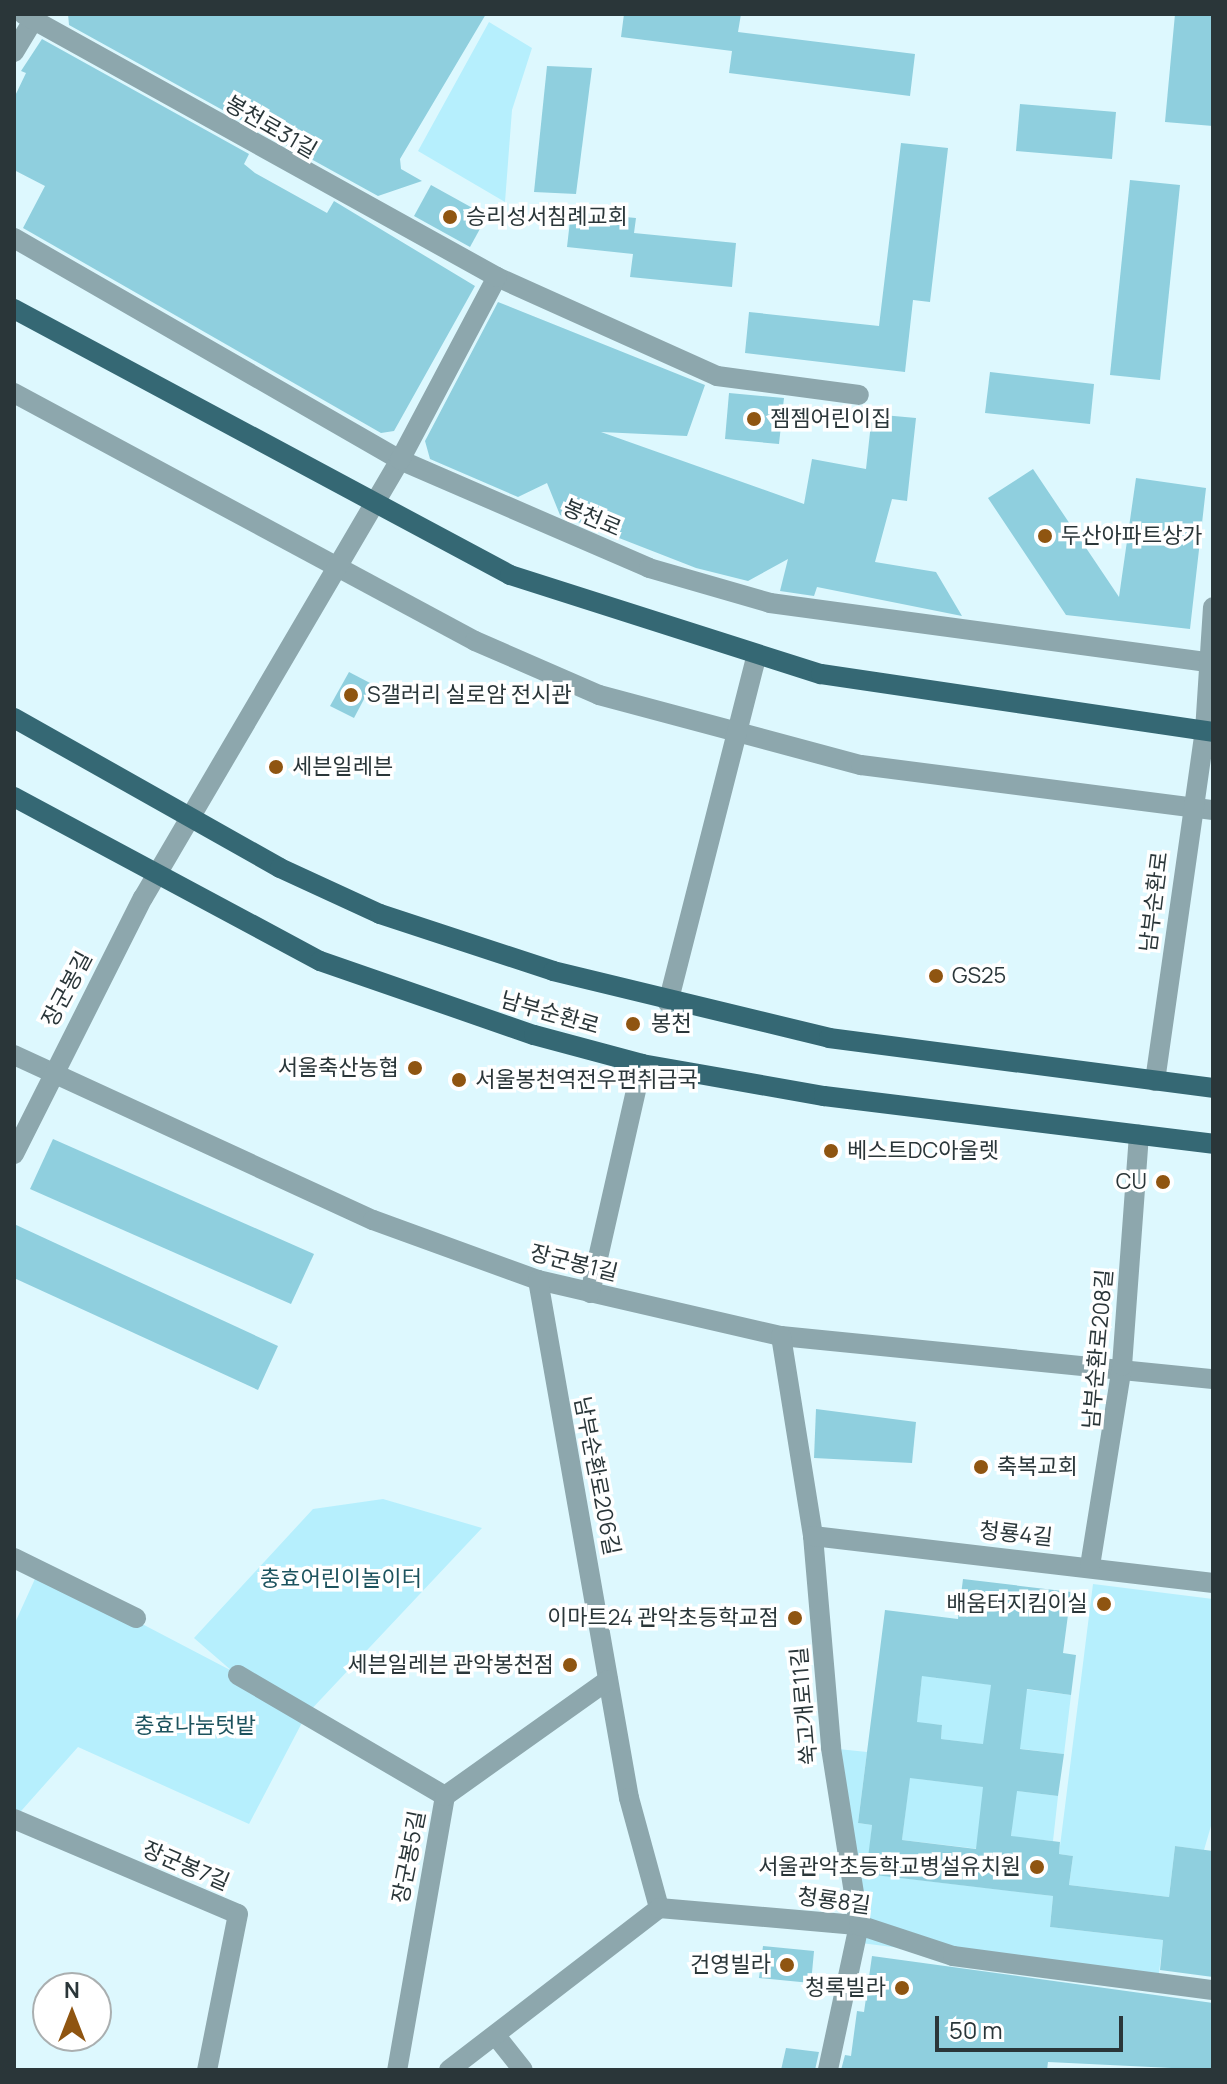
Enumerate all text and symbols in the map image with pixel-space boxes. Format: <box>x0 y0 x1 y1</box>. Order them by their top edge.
street label: 봉천로31길 <box>220 90 322 164</box>
place label: 승리성서침례교회 <box>466 204 628 230</box>
marker: 승리성서침례교회 <box>441 208 459 226</box>
place label: 젬젬어린이집 <box>770 406 891 432</box>
marker: 젬젬어린이집 <box>745 410 763 428</box>
street label: 봉천로 <box>559 494 625 542</box>
place label: 두산아파트상가 <box>1061 523 1203 549</box>
marker: 두산아파트상가 <box>1036 527 1054 545</box>
place label: S갤러리 실로암 전시관 <box>367 682 572 708</box>
marker: S갤러리 실로암 전시관 <box>342 686 360 704</box>
place label: 세븐일레븐 <box>292 754 393 780</box>
marker: 세븐일레븐 <box>267 758 285 776</box>
street label: 남부순환로 <box>1135 850 1173 954</box>
street label: 장군봉길 <box>36 947 98 1031</box>
place label: GS25 <box>952 963 1006 989</box>
marker: GS25 <box>927 967 945 985</box>
street label: 남부순환로 <box>498 986 602 1040</box>
place label: 봉천 <box>651 1011 691 1037</box>
marker: 봉천 <box>622 1013 644 1035</box>
place label: 서울축산농협 <box>278 1055 399 1081</box>
marker: 서울축산농협 <box>406 1059 424 1077</box>
place label: 서울봉천역전우편취급국 <box>475 1067 698 1093</box>
marker: 서울봉천역전우편취급국 <box>450 1071 468 1089</box>
place label: 베스트DC아울렛 <box>847 1138 999 1164</box>
marker: 베스트DC아울렛 <box>822 1142 840 1160</box>
place label: CU <box>1116 1169 1147 1195</box>
marker: CU <box>1154 1173 1172 1191</box>
street label: 장군봉1길 <box>527 1239 621 1287</box>
street label: 남부순환로208길 <box>1078 1268 1118 1430</box>
street label: 남부순환로206길 <box>569 1394 625 1558</box>
place label: 축복교회 <box>997 1454 1078 1480</box>
marker: 축복교회 <box>972 1458 990 1476</box>
street label: 청룡4길 <box>978 1517 1054 1551</box>
park label: 충효어린이놀이터 <box>260 1566 422 1592</box>
place label: 배움터지킴이실 <box>946 1591 1088 1617</box>
marker: 배움터지킴이실 <box>1095 1595 1113 1613</box>
place label: 이마트24 관악초등학교점 <box>547 1605 779 1631</box>
marker: 이마트24 관악초등학교점 <box>786 1609 804 1627</box>
street label: 쑥고개로11길 <box>786 1646 822 1766</box>
place label: 세븐일레븐 관악봉천점 <box>347 1652 554 1678</box>
marker: 세븐일레븐 관악봉천점 <box>561 1656 579 1674</box>
park label: 충효나눔텃밭 <box>134 1713 256 1739</box>
street label: 장군봉5길 <box>387 1809 431 1905</box>
street label: 장군봉7길 <box>138 1836 234 1896</box>
place label: 서울관악초등학교병설유치원 <box>758 1854 1021 1880</box>
marker: 서울관악초등학교병설유치원 <box>1028 1858 1046 1876</box>
street label: 청룡8길 <box>796 1883 872 1919</box>
place label: 건영빌라 <box>690 1952 771 1978</box>
marker: 건영빌라 <box>778 1956 796 1974</box>
north arrow <box>32 1972 112 2052</box>
text: N <box>64 1975 80 2005</box>
place label: 청록빌라 <box>805 1975 886 2001</box>
marker: 청록빌라 <box>893 1979 911 1997</box>
scale bar <box>939 2000 1127 2050</box>
text: 50 m <box>949 2013 1003 2046</box>

